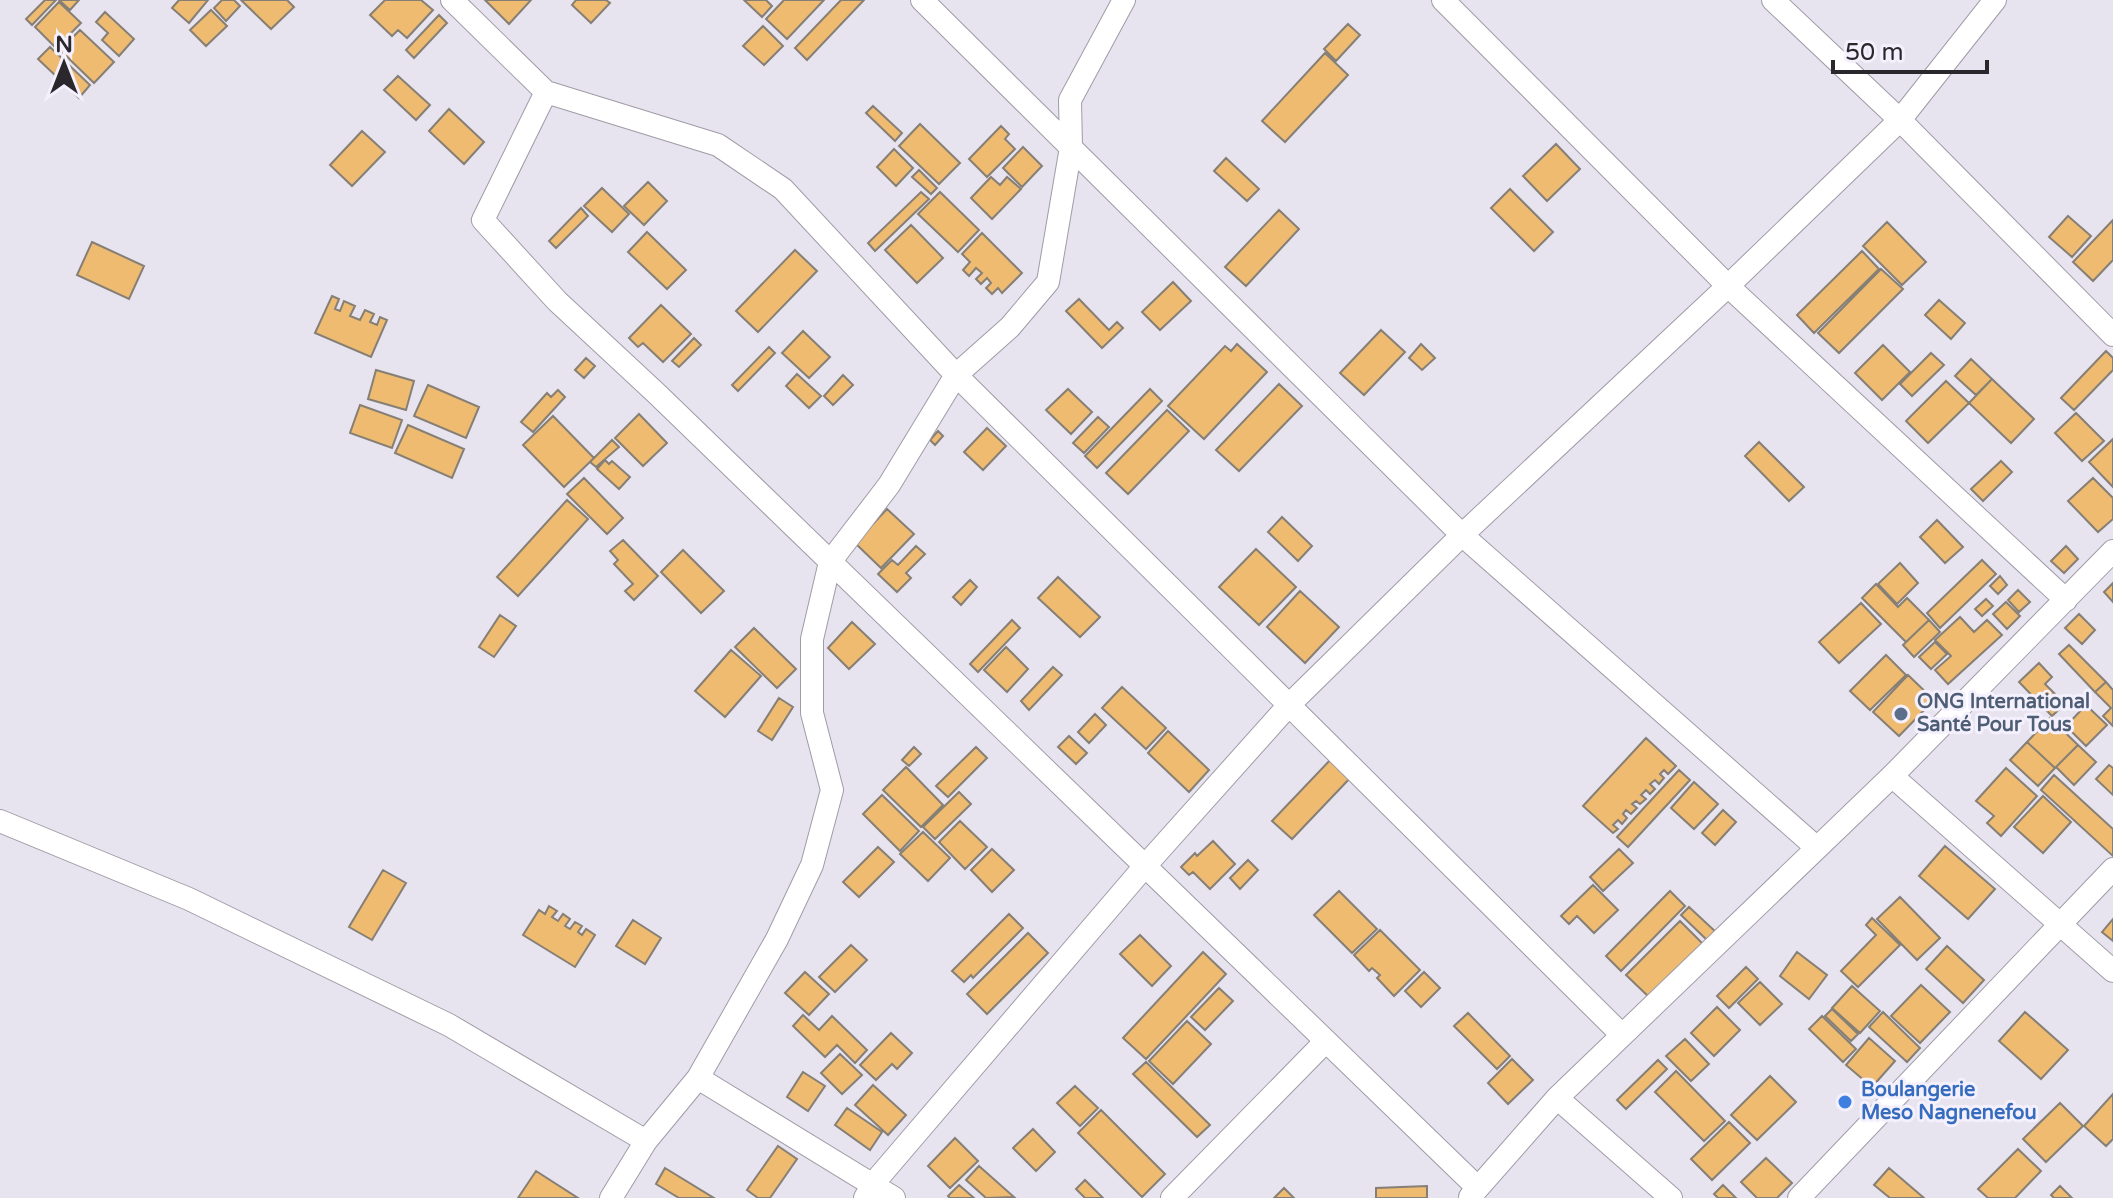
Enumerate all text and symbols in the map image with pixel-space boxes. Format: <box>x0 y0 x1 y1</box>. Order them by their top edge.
north arrow <box>24 24 104 104</box>
scale bar <box>1833 24 1987 74</box>
text: N <box>55 32 73 58</box>
text: 50 m <box>1845 38 1903 67</box>
place label: ONG International Santé Pour Tous <box>1917 690 2090 737</box>
marker: ONG International Santé Pour Tous <box>1892 705 1910 723</box>
place label: Boulangerie Meso Nagnenefou <box>1861 1078 2037 1125</box>
marker: Boulangerie Meso Nagnenefou <box>1836 1093 1854 1111</box>

